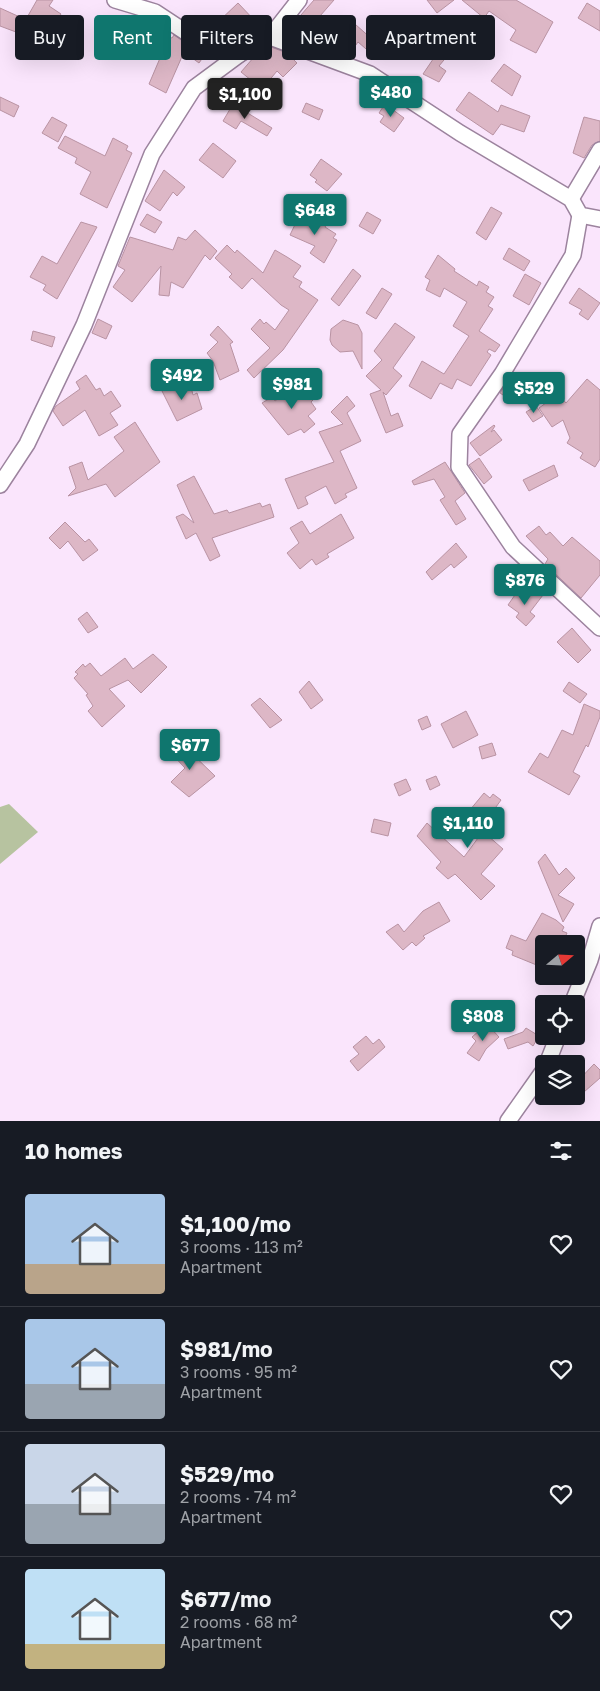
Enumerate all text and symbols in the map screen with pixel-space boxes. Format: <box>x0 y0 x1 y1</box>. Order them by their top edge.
chip: Buy <box>15 15 84 60</box>
chip: Rent <box>94 15 171 60</box>
chip: Filters <box>181 15 272 60</box>
chip: New <box>282 15 356 60</box>
chip: Apartment <box>366 15 495 60</box>
pin: $480 <box>361 76 421 118</box>
pin: $1,100 <box>204 78 286 120</box>
text: $480 <box>370 82 412 102</box>
text: $1,100 <box>218 84 272 104</box>
pin: $648 <box>285 194 345 236</box>
text: $648 <box>294 200 336 220</box>
pin: $492 <box>152 358 212 401</box>
text: $492 <box>162 365 202 385</box>
pin: $981 <box>262 368 322 410</box>
pin: $529 <box>504 372 564 414</box>
text: $981 <box>272 374 312 394</box>
text: $529 <box>514 378 554 398</box>
pin: $876 <box>495 564 555 606</box>
text: $876 <box>505 570 545 590</box>
pin: $677 <box>160 728 220 771</box>
text: $677 <box>171 735 209 755</box>
pin: $1,110 <box>427 806 509 849</box>
text: $1,110 <box>443 813 493 833</box>
north arrow <box>535 935 585 985</box>
map controls <box>535 935 585 1105</box>
button: locate <box>535 995 585 1045</box>
pin: $808 <box>453 1000 513 1042</box>
text: $808 <box>462 1006 504 1026</box>
button: layers <box>535 1055 585 1105</box>
icon: filters <box>547 1137 575 1165</box>
text: 10 homes <box>25 1138 123 1164</box>
text: $1,100/mo <box>180 1211 291 1237</box>
icon: home <box>65 1214 125 1274</box>
icon: heart <box>547 1230 575 1258</box>
text: 3 rooms · 113 m² <box>180 1237 303 1257</box>
text: Apartment <box>180 1257 262 1277</box>
text: $981/mo <box>180 1336 273 1362</box>
icon: home <box>65 1339 125 1399</box>
icon: heart <box>547 1355 575 1383</box>
text: 3 rooms · 95 m² <box>180 1362 297 1382</box>
text: Apartment <box>180 1382 262 1402</box>
text: $529/mo <box>180 1461 274 1487</box>
icon: home <box>65 1464 125 1524</box>
icon: heart <box>547 1480 575 1508</box>
text: 2 rooms · 74 m² <box>180 1487 296 1507</box>
text: Apartment <box>180 1507 262 1527</box>
text: $677/mo <box>180 1586 271 1612</box>
icon: home <box>65 1589 125 1649</box>
icon: heart <box>547 1605 575 1633</box>
text: 2 rooms · 68 m² <box>180 1612 297 1632</box>
text: Apartment <box>180 1632 262 1652</box>

